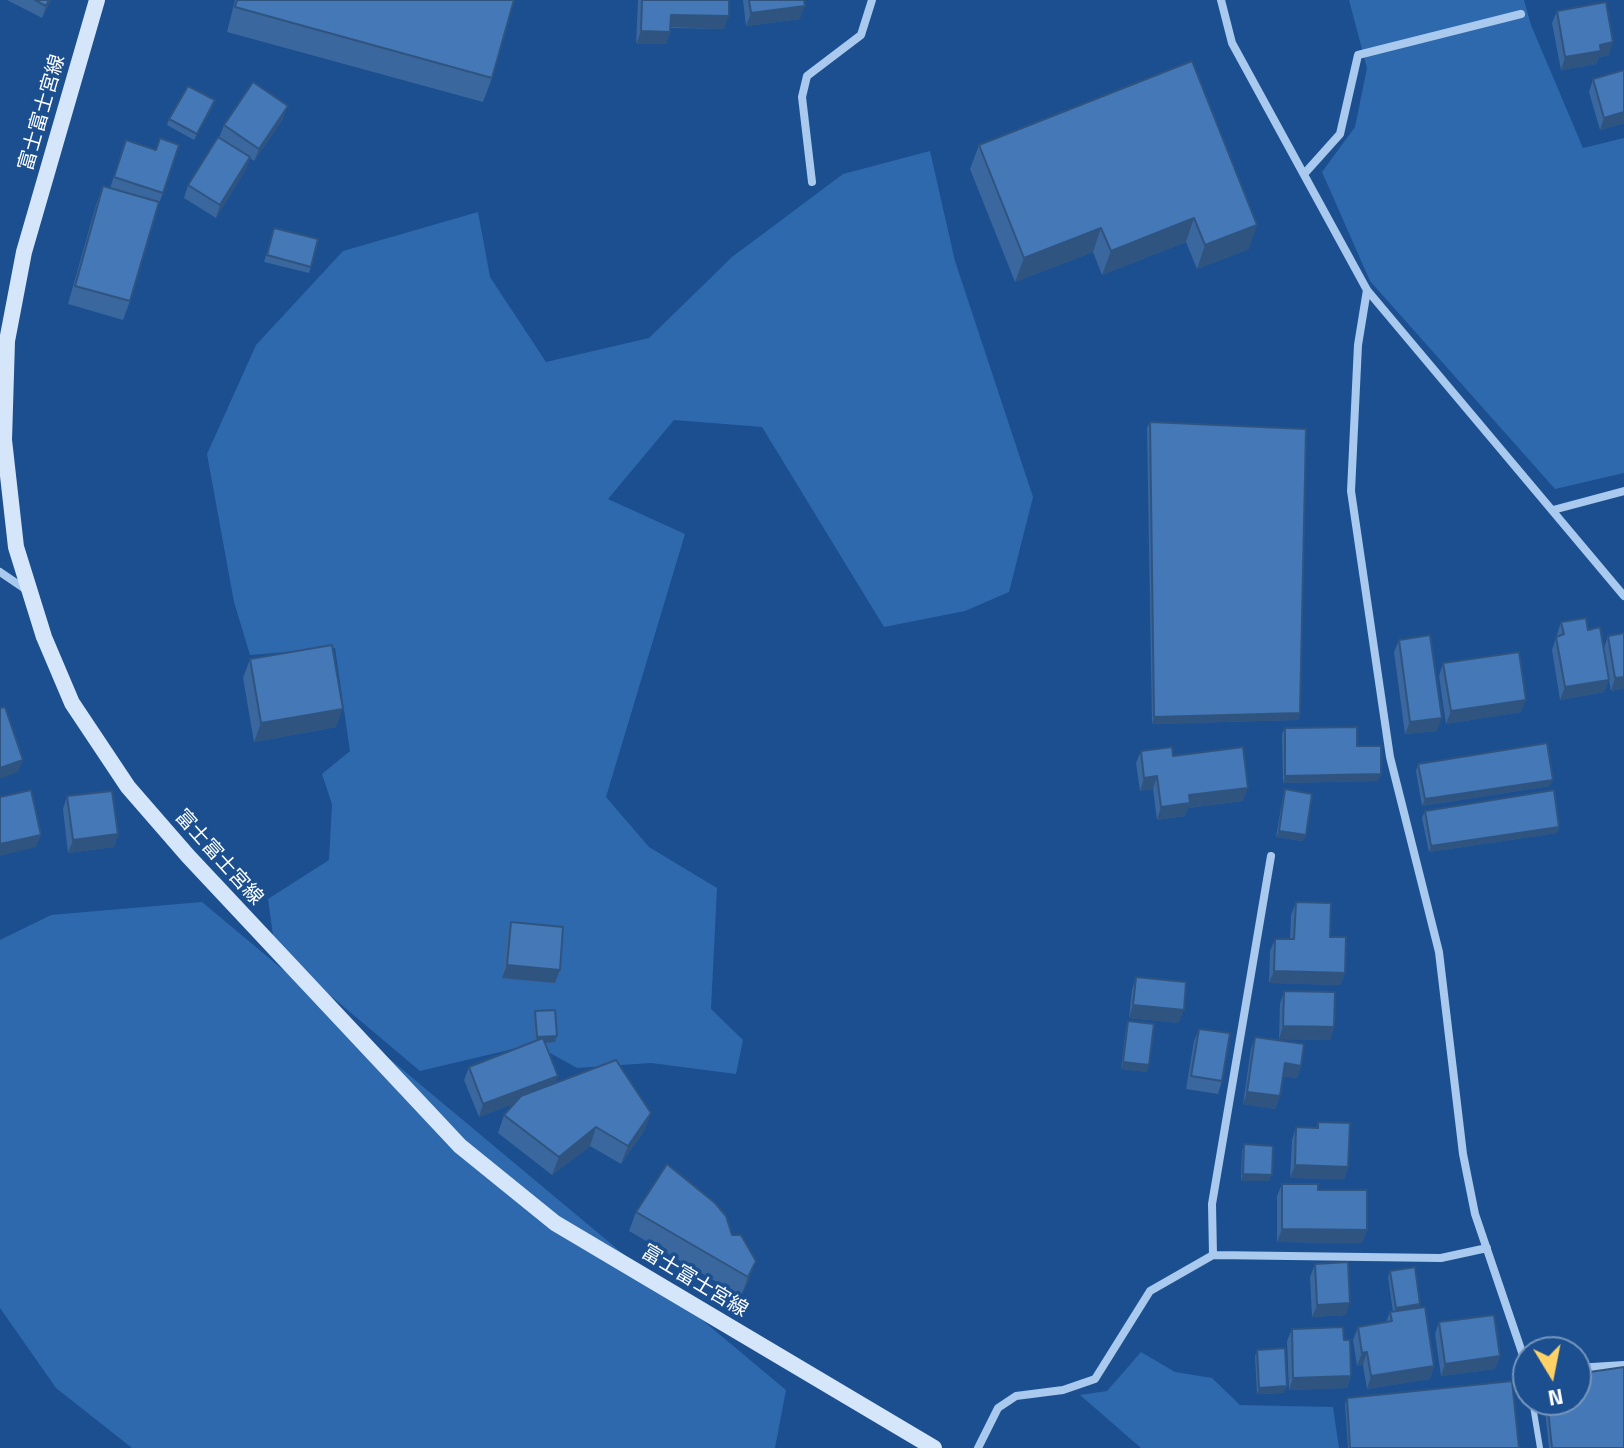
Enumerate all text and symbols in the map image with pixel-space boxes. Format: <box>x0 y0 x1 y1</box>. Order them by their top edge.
street label: 富士富士宮線 <box>15 52 71 174</box>
street label: 富士富士宮線 <box>169 805 267 911</box>
street label: 富士富士宮線 <box>636 1241 752 1323</box>
north arrow <box>1512 1336 1592 1416</box>
text: N <box>1545 1380 1566 1416</box>

